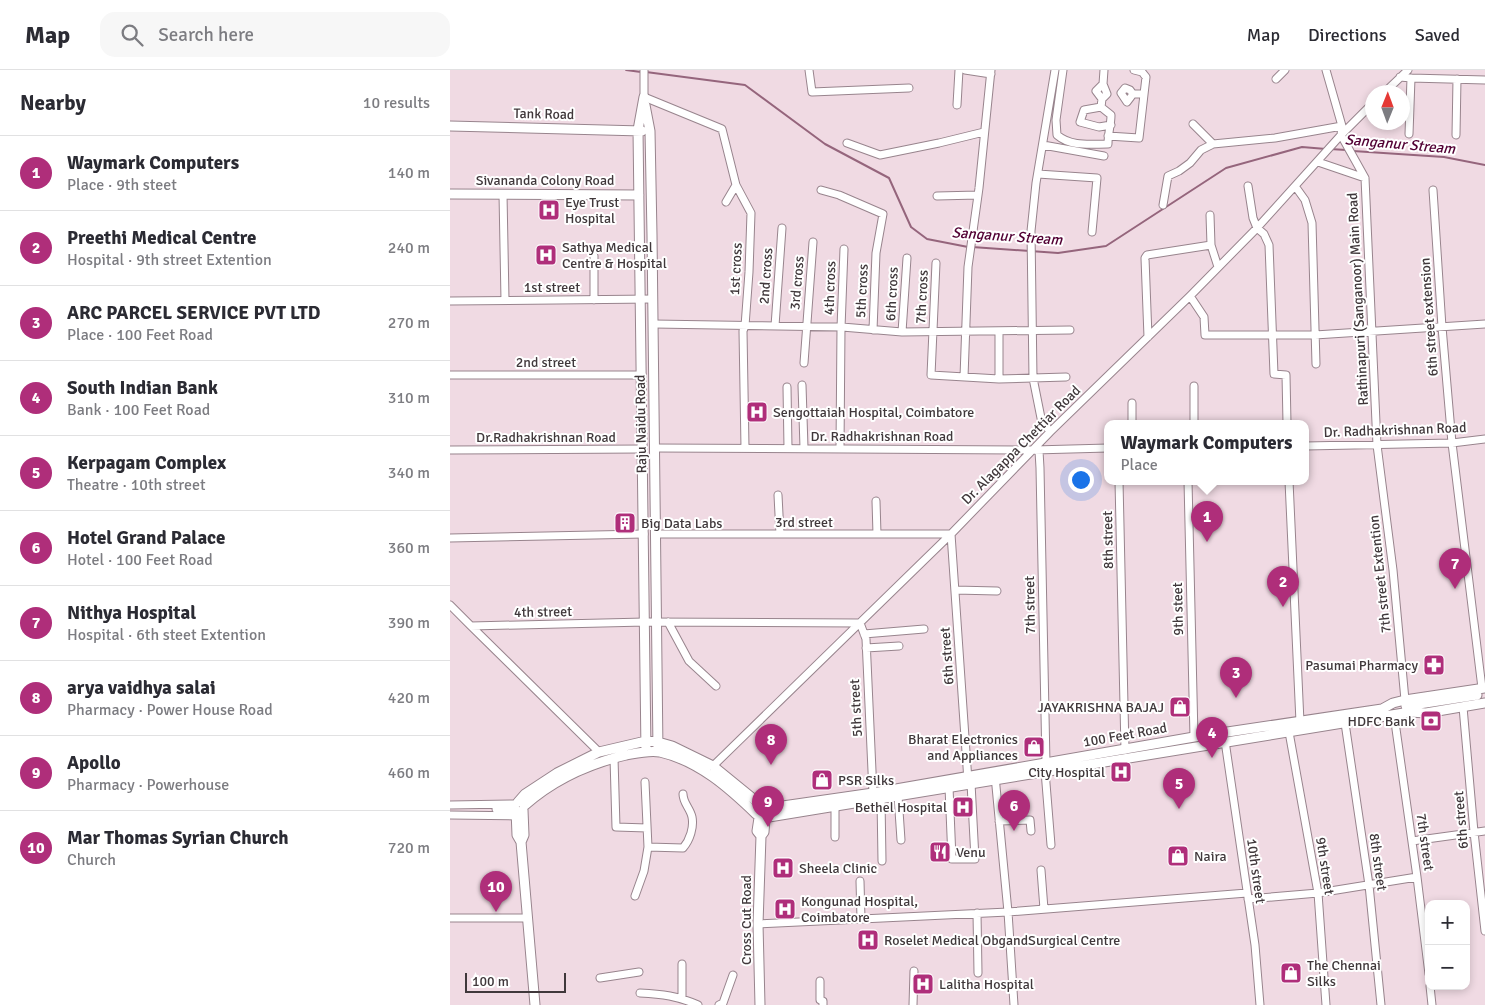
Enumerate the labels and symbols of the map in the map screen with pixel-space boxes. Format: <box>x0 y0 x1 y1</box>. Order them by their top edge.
north arrow <box>1365 85 1410 130</box>
street label: Tank Road <box>514 105 574 123</box>
water label: Sanganur Stream <box>1344 130 1457 158</box>
street label: Sivananda Colony Road <box>476 172 614 189</box>
street label: Rathinapuri (Sanganoor) Main Road <box>1344 192 1372 406</box>
place label: Eye Trust Hospital <box>565 194 619 227</box>
hospital icon: Eye Trust Hospital <box>537 198 561 222</box>
water label: Sanganur Stream <box>951 223 1064 249</box>
place label: Sathya Medical Centre & Hospital <box>562 239 667 272</box>
street label: 1st cross <box>726 242 746 296</box>
hospital icon: Sathya Medical Centre & Hospital <box>534 243 558 267</box>
street label: 2nd cross <box>756 247 776 305</box>
street label: 3rd cross <box>786 255 808 311</box>
street label: 6th street extension <box>1416 257 1442 377</box>
street label: 4th cross <box>821 261 839 315</box>
street label: 5th cross <box>852 263 872 319</box>
street label: 6th cross <box>882 266 902 322</box>
street label: 7th cross <box>912 269 932 325</box>
street label: 1st street <box>524 279 580 296</box>
street label: 2nd street <box>516 354 576 371</box>
street label: Raju Naidu Road <box>632 375 650 473</box>
street label: Dr. Alagappa Chettiar Road <box>958 382 1084 508</box>
hospital icon: Sengottaiah Hospital, Coimbatore <box>745 400 769 424</box>
place label: Sengottaiah Hospital, Coimbatore <box>773 404 974 421</box>
street label: Dr. Radhakrishnan Road <box>1323 419 1467 441</box>
street label: Dr. Radhakrishnan Road <box>811 428 953 445</box>
street label: Dr.Radhakrishnan Road <box>476 429 616 446</box>
your location <box>1068 467 1094 493</box>
pin: 1 <box>1191 501 1223 542</box>
building icon: Big Data Labs <box>613 511 637 535</box>
street label: 8th street <box>1099 511 1117 569</box>
street label: 3rd street <box>775 514 833 531</box>
street label: 7th street Extention <box>1365 514 1395 634</box>
place label: Big Data Labs <box>641 515 722 532</box>
pin: 7 <box>1439 548 1471 589</box>
pin: 2 <box>1267 566 1299 607</box>
street label: 7th street <box>1021 576 1039 634</box>
street label: 9th steet <box>1169 582 1187 636</box>
street label: 4th street <box>514 603 572 621</box>
street label: 6th street <box>936 626 958 686</box>
pharmacy icon: Pasumai Pharmacy <box>1422 653 1446 677</box>
pin: 3 <box>1220 657 1252 698</box>
place label: Pasumai Pharmacy <box>1305 657 1418 674</box>
street label: 5th street <box>846 679 866 737</box>
shop icon: JAYAKRISHNA BAJAJ <box>1168 695 1192 719</box>
place label: JAYAKRISHNA BAJAJ <box>1038 699 1164 716</box>
bank icon: HDFC Bank <box>1419 709 1443 733</box>
place label: HDFC Bank <box>1347 713 1415 730</box>
pin: 4 <box>1196 717 1228 758</box>
street label: 100 Feet Road <box>1082 719 1168 751</box>
pin: 8 <box>755 724 787 765</box>
place label: Bharat Electronics and Appliances <box>908 731 1018 764</box>
shop icon: Bharat Electronics and Appliances <box>1022 735 1046 759</box>
hospital icon: City Hospital <box>1109 760 1133 784</box>
place label: City Hospital <box>1028 764 1105 781</box>
shop icon: PSR Silks <box>810 768 834 792</box>
pin: 5 <box>1163 768 1195 809</box>
place label: PSR Silks <box>838 772 894 789</box>
pin: 9 <box>752 786 784 827</box>
pin: 6 <box>998 790 1030 831</box>
street label: 6th street <box>1450 790 1472 850</box>
hospital icon: Bethel Hospital <box>951 795 975 819</box>
place label: Bethel Hospital <box>855 799 947 816</box>
street label: 7th street <box>1413 812 1437 872</box>
street label: 8th street <box>1366 832 1390 892</box>
street label: 9th street <box>1312 836 1338 896</box>
street label: 10th street <box>1243 837 1269 905</box>
restaurant icon: Venu <box>928 840 952 864</box>
place label: Venu <box>956 844 986 861</box>
shop icon: Naira <box>1166 844 1190 868</box>
place label: Naira <box>1194 848 1227 865</box>
hospital icon: Sheela Clinic <box>771 856 795 880</box>
place label: Sheela Clinic <box>799 860 877 877</box>
pin: 10 <box>480 871 512 912</box>
street label: Cross Cut Road <box>738 875 755 965</box>
place label: Kongunad Hospital, Coimbatore <box>801 893 918 926</box>
hospital icon: Kongunad Hospital, Coimbatore <box>773 897 797 921</box>
hospital icon: Roselet Medical ObgandSurgical Centre <box>856 928 880 952</box>
place label: Roselet Medical ObgandSurgical Centre <box>884 932 1120 949</box>
place label: The Chennai Silks <box>1307 957 1381 990</box>
shop icon: The Chennai Silks <box>1279 961 1303 985</box>
scale bar <box>465 970 566 993</box>
hospital icon: Lalitha Hospital <box>911 972 935 996</box>
place label: Lalitha Hospital <box>939 976 1034 993</box>

